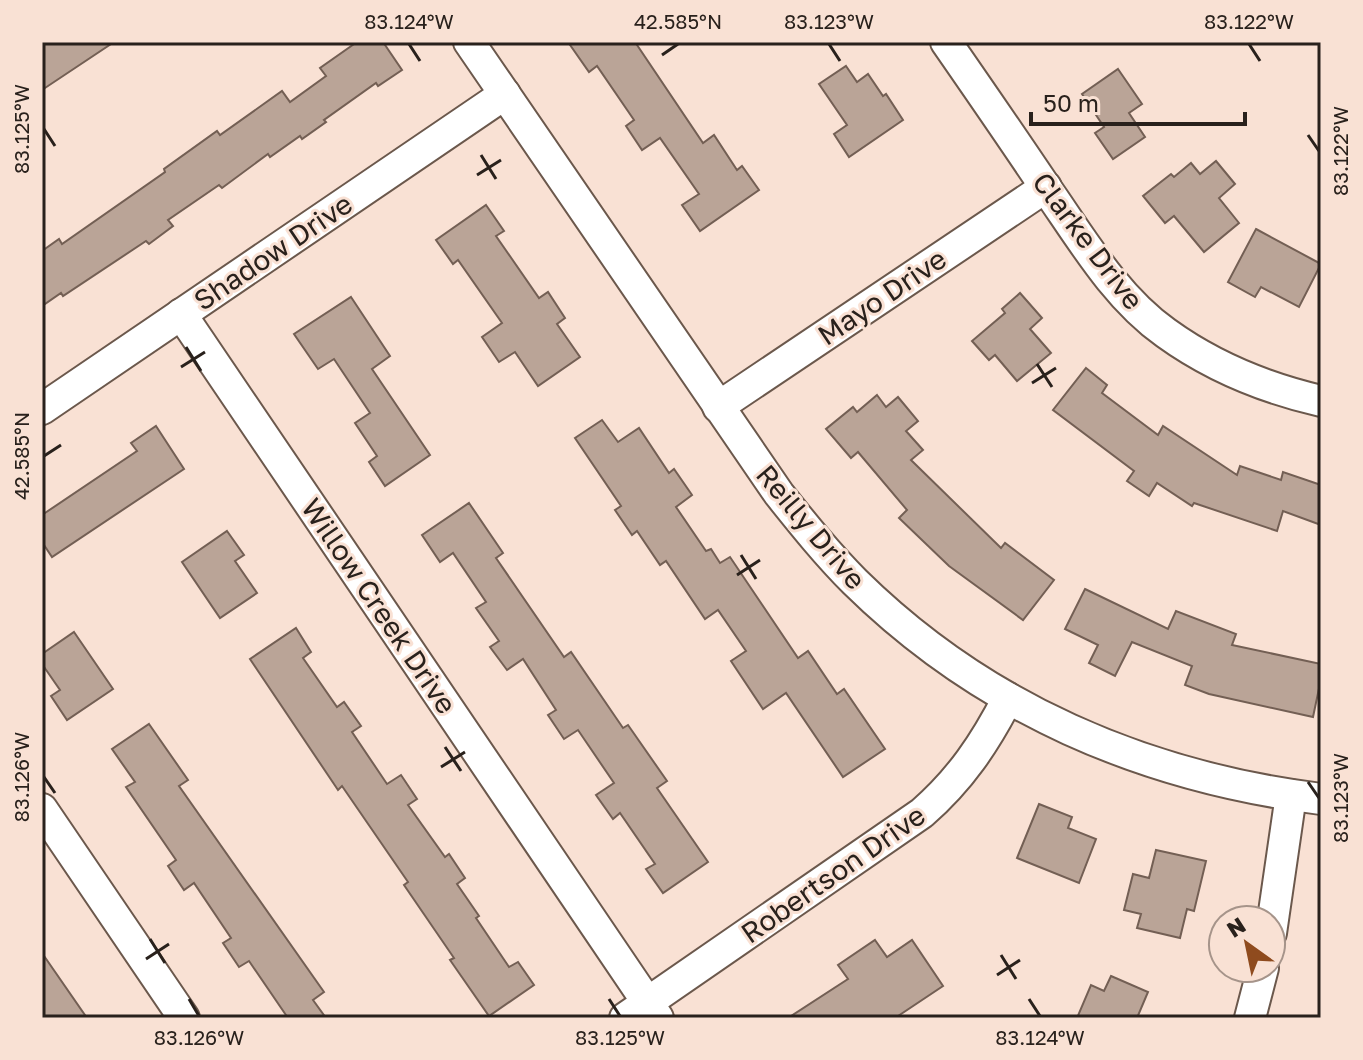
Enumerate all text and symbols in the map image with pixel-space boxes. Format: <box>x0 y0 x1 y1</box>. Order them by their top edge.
text: 83.124°W <box>364 9 454 33</box>
text: 42.585°N <box>634 9 722 33</box>
text: 83.123°W <box>784 9 874 33</box>
text: 83.122°W <box>1204 9 1294 33</box>
scale bar <box>1031 76 1245 126</box>
text: 83.125°W <box>9 84 33 174</box>
text: 50 m <box>1043 88 1099 117</box>
text: 83.122°W <box>1328 106 1352 196</box>
street label: Clarke Drive <box>1026 166 1151 316</box>
street label: Shadow Drive <box>187 187 358 317</box>
street label: Mayo Drive <box>811 242 952 352</box>
text: 42.585°N <box>9 412 33 500</box>
street label: Reilly Drive <box>750 458 873 595</box>
street label: Willow Creek Drive <box>295 492 464 720</box>
text: 83.126°W <box>9 732 33 822</box>
text: 83.123°W <box>1328 753 1352 843</box>
street label: Robertson Drive <box>734 798 931 949</box>
north arrow <box>1207 904 1287 984</box>
text: N <box>1221 911 1250 943</box>
text: 83.126°W <box>154 1025 244 1049</box>
text: 83.125°W <box>575 1025 665 1049</box>
text: 83.124°W <box>995 1025 1085 1049</box>

